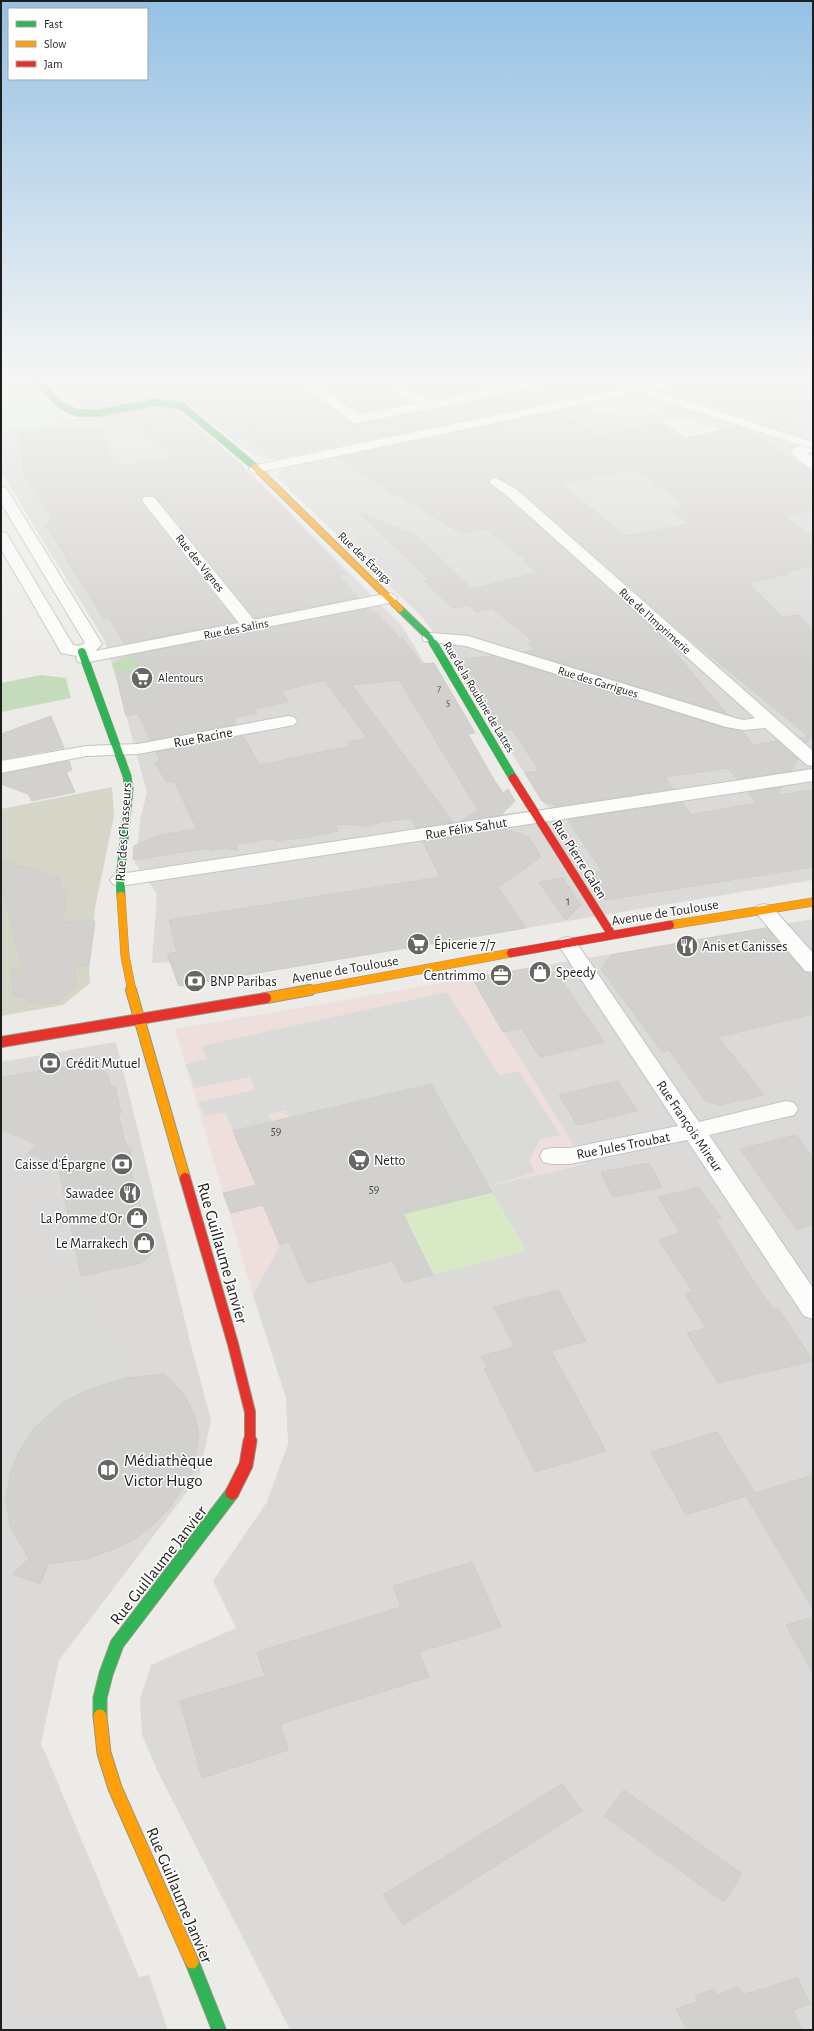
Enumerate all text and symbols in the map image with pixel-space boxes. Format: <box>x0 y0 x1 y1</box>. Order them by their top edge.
legend <box>8 8 148 80</box>
text: Fast <box>44 18 63 30</box>
text: Slow <box>44 38 66 50</box>
text: Jam <box>44 58 63 70</box>
street label: Rue des Étangs <box>336 529 395 586</box>
street label: Rue des Vignes <box>173 532 227 594</box>
street label: Rue de l'Imprimerie <box>617 586 693 656</box>
street label: Rue des Salins <box>203 617 269 641</box>
street label: Rue de la Roubine de Lattes <box>441 639 517 755</box>
street label: Rue des Garrigues <box>556 664 640 700</box>
supermarket icon: Alentours <box>129 665 155 691</box>
place label: Alentours <box>158 672 204 684</box>
house number: 7 <box>437 684 441 694</box>
house number: 5 <box>446 698 450 708</box>
street label: Rue Racine <box>173 725 234 751</box>
street label: Rue des Chasseurs <box>114 782 134 882</box>
street label: Rue Félix Sahut <box>424 816 508 842</box>
street label: Rue Pierre Galen <box>549 818 609 901</box>
house number: 1 <box>566 895 570 907</box>
street label: Avenue de Toulouse <box>611 898 720 928</box>
supermarket icon: Épicerie 7/7 <box>405 931 431 957</box>
restaurant icon: Anis et Canisses <box>674 933 700 959</box>
place label: Épicerie 7/7 <box>434 935 496 952</box>
place label: Anis et Canisses <box>702 940 788 954</box>
street label: Avenue de Toulouse <box>291 954 400 986</box>
shop icon: Speedy <box>527 959 553 985</box>
office icon: Centrimmo <box>488 962 514 988</box>
place label: Speedy <box>556 966 596 980</box>
bank icon: BNP Paribas <box>182 968 208 994</box>
place label: Centrimmo <box>424 969 486 983</box>
place label: BNP Paribas <box>210 975 277 989</box>
bank icon: Crédit Mutuel <box>37 1050 63 1076</box>
place label: Crédit Mutuel <box>66 1057 141 1071</box>
street label: Rue François Mireur <box>653 1078 725 1175</box>
house number: 59 <box>271 1125 282 1137</box>
street label: Rue Jules Troubat <box>575 1130 672 1162</box>
supermarket icon: Netto <box>346 1147 372 1173</box>
bank icon: Caisse d'Épargne <box>109 1151 135 1177</box>
place label: Netto <box>374 1154 405 1168</box>
place label: Caisse d'Épargne <box>15 1155 106 1172</box>
restaurant icon: Sawadee <box>117 1180 143 1206</box>
street label: Rue Guillaume Janvier <box>194 1181 251 1326</box>
house number: 59 <box>369 1183 380 1195</box>
place label: Sawadee <box>66 1187 114 1201</box>
shop icon: La Pomme d'Or <box>124 1205 150 1231</box>
place label: La Pomme d'Or <box>40 1212 122 1226</box>
shop icon: Le Marrakech <box>131 1230 157 1256</box>
place label: Le Marrakech <box>56 1237 128 1251</box>
place label: Médiathèque Victor Hugo <box>124 1452 213 1489</box>
library icon: Médiathèque Victor Hugo <box>95 1457 121 1483</box>
street label: Rue Guillaume Janvier <box>107 1502 210 1628</box>
street label: Rue Guillaume Janvier <box>143 1825 216 1966</box>

